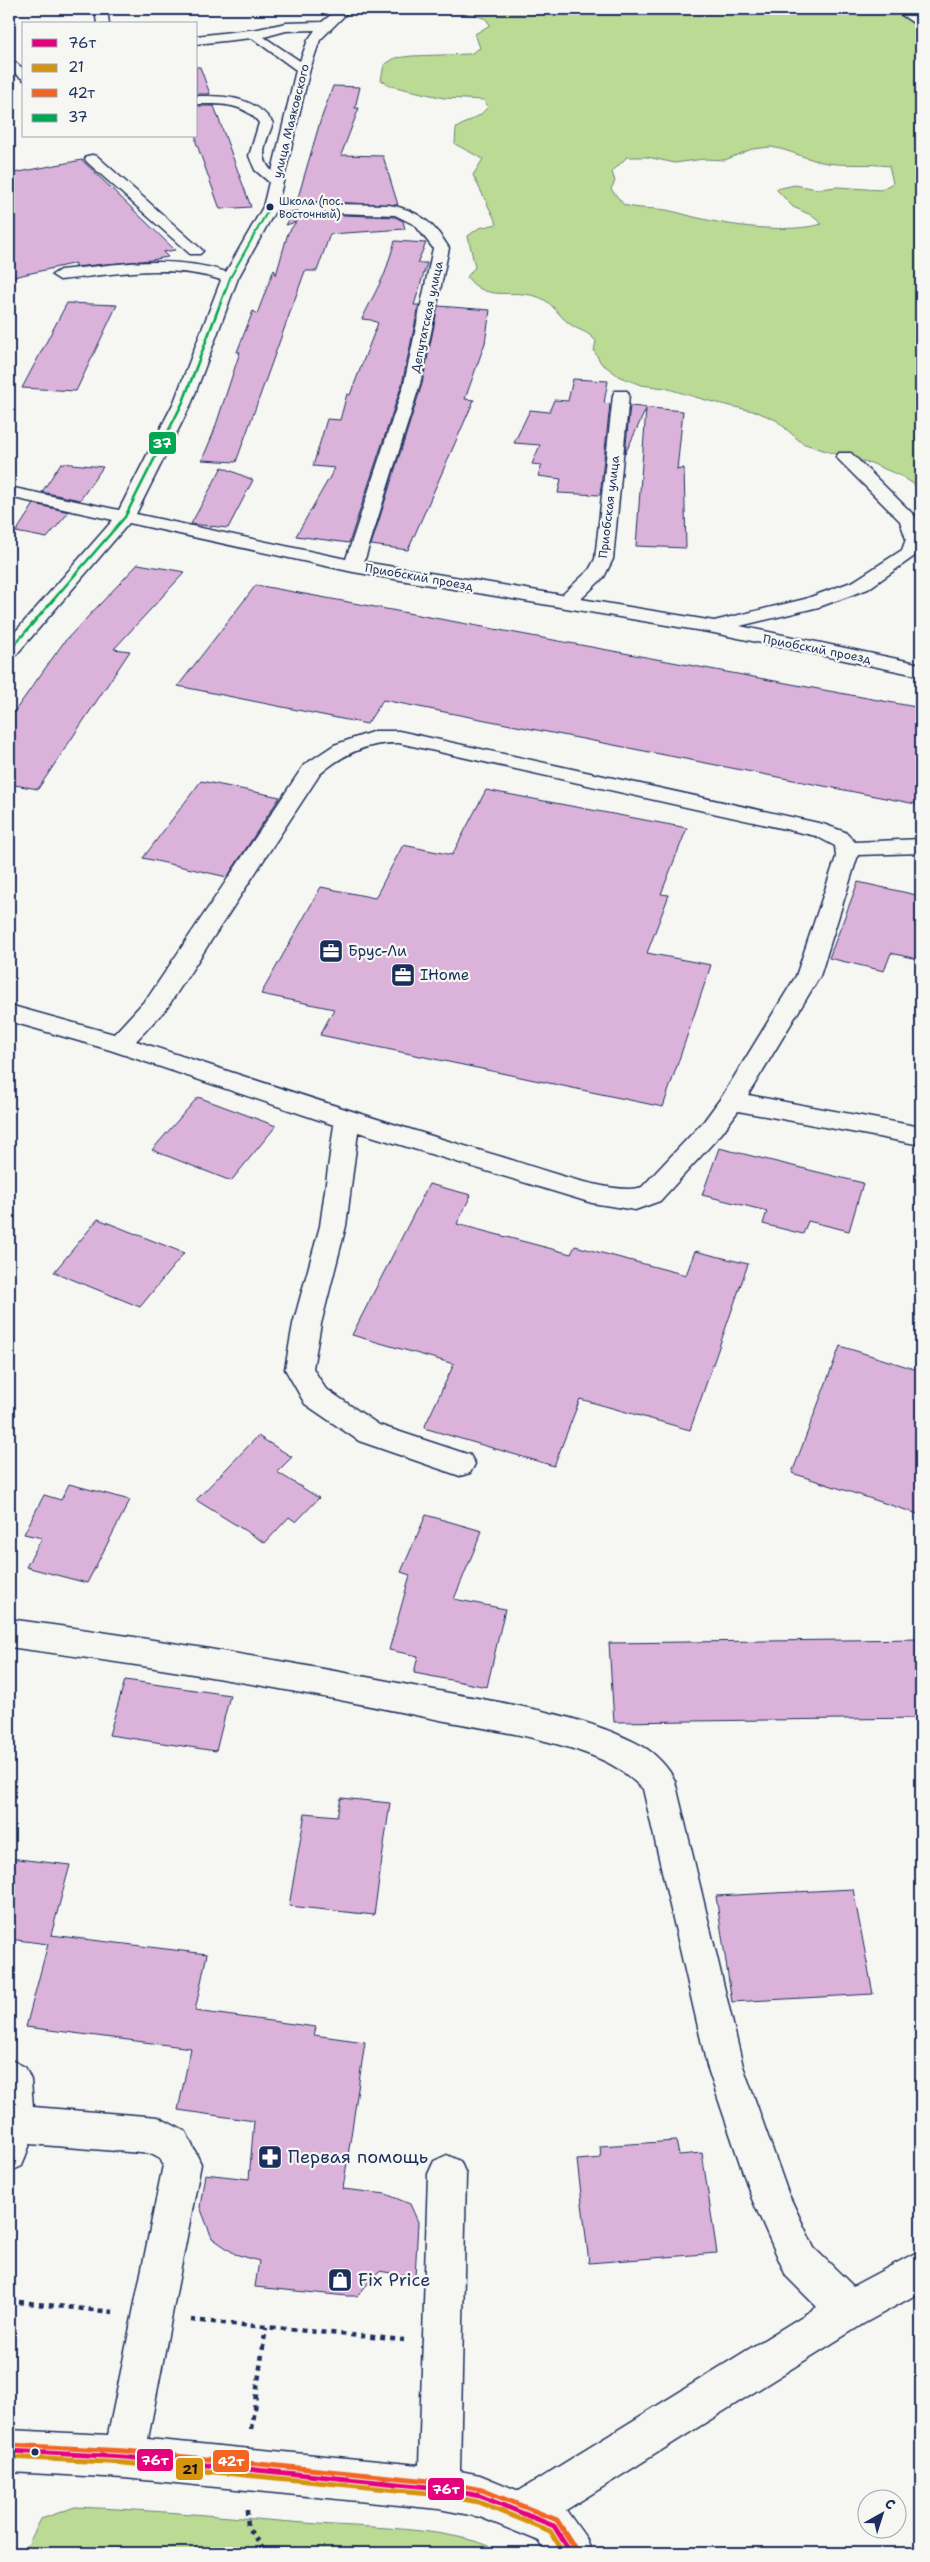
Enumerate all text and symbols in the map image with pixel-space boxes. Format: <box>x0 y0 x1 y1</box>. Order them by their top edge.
legend <box>22 22 198 138</box>
text: 76т <box>68 33 96 53</box>
text: 21 <box>68 57 84 77</box>
street label: улица Маяковского <box>269 62 313 180</box>
text: 42т <box>68 83 95 103</box>
text: 37 <box>68 107 88 127</box>
place label: Школа (пос. Восточный) <box>279 194 343 222</box>
marker: Школа (пос. Восточный) <box>265 202 275 212</box>
street label: Депутатская улица <box>407 259 447 374</box>
line badge: 37 <box>148 431 177 455</box>
text: 37 <box>152 434 172 452</box>
street label: Приобская улица <box>595 454 623 559</box>
street label: Приобский проезд <box>364 560 475 594</box>
street label: Приобский проезд <box>762 631 873 667</box>
office icon: Брус-Ли <box>318 938 344 964</box>
place label: Брус-Ли <box>348 941 407 961</box>
office icon: IHome <box>390 962 416 988</box>
place label: IHome <box>420 965 469 985</box>
pharmacy icon: Первая помощь <box>257 2144 283 2170</box>
place label: Первая помощь <box>288 2145 428 2169</box>
shop icon: Fix Price <box>327 2267 353 2293</box>
place label: Fix Price <box>358 2268 430 2292</box>
unlabelled marker <box>30 2447 40 2457</box>
line badge: 76т <box>136 2448 174 2472</box>
line badge: 42т <box>212 2449 250 2473</box>
text: 76т <box>141 2451 170 2469</box>
text: 42т <box>218 2452 245 2470</box>
line badge: 21 <box>175 2457 204 2481</box>
text: 21 <box>182 2460 198 2478</box>
line badge: 76т <box>427 2477 465 2501</box>
text: 76т <box>432 2480 461 2498</box>
north arrow <box>858 2490 908 2540</box>
text: С <box>881 2494 899 2514</box>

